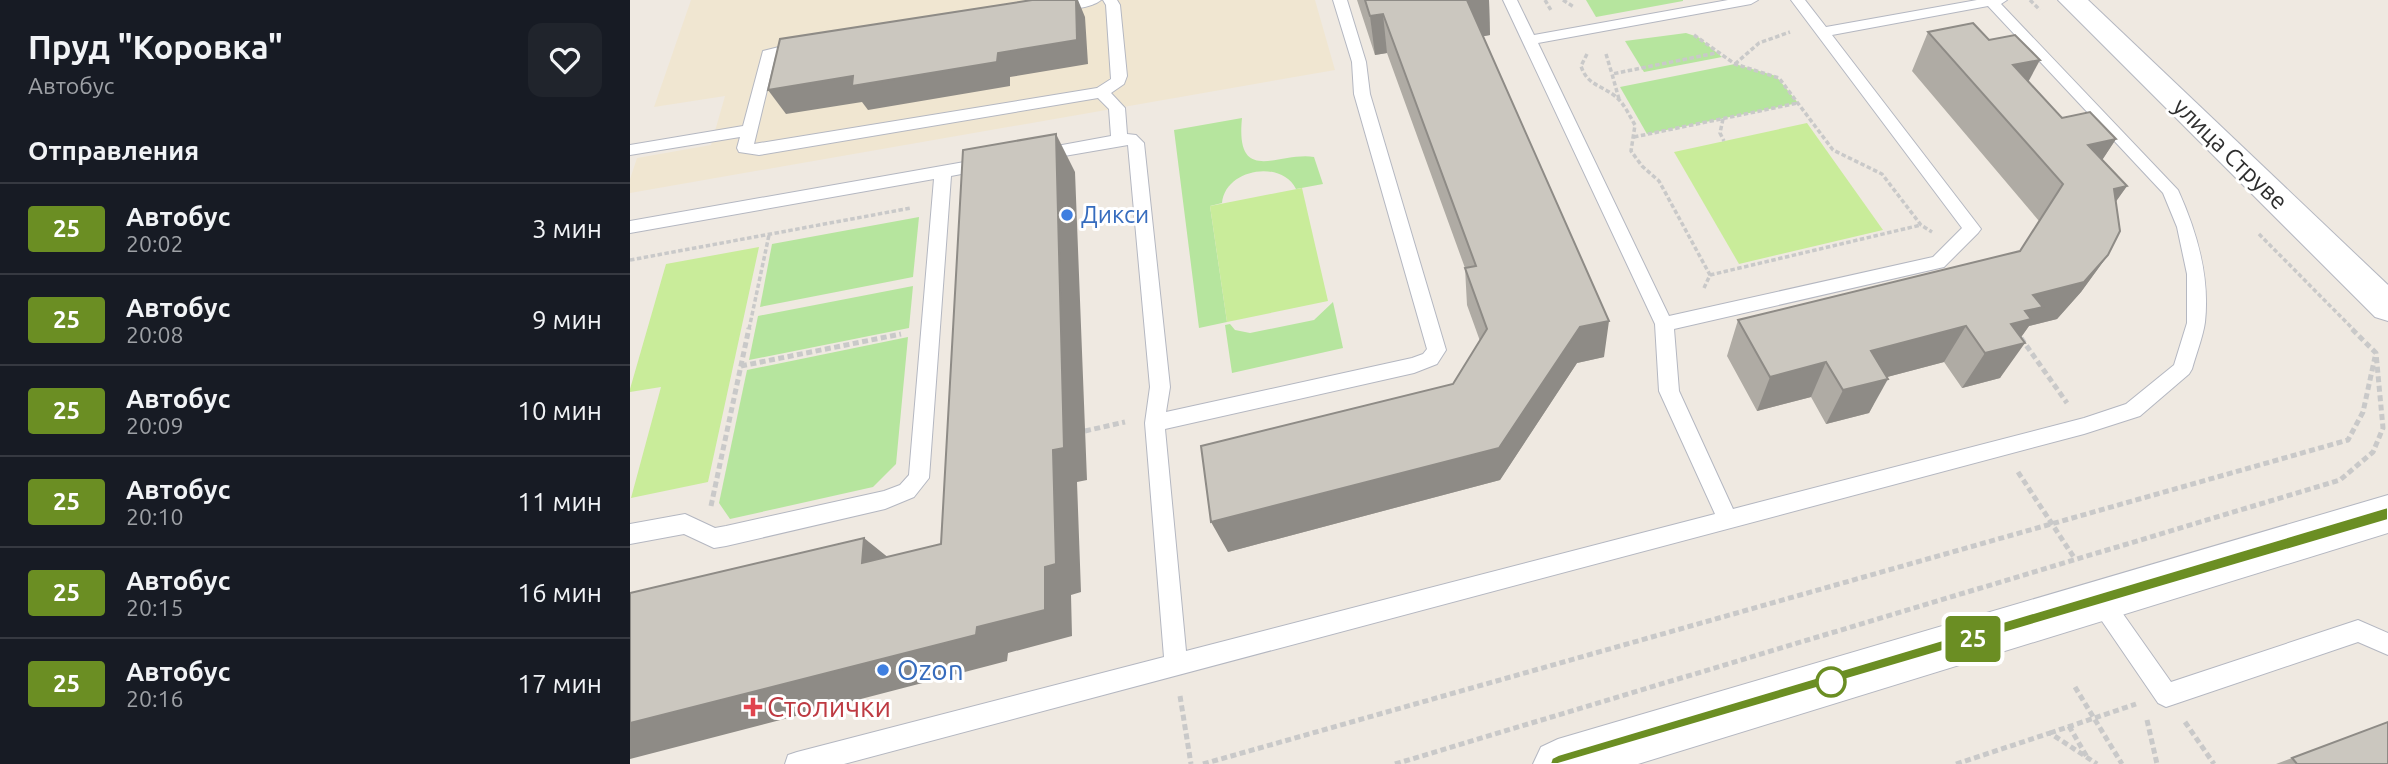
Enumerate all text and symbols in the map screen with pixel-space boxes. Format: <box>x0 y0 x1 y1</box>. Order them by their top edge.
button: heart <box>528 23 602 97</box>
text: Пруд "Коровка" <box>28 28 283 65</box>
text: Автобус <box>28 73 115 98</box>
street label: улица Струве <box>2168 92 2293 215</box>
text: Отправления <box>28 136 199 165</box>
place label: Дикси <box>1081 201 1149 228</box>
text: Автобус <box>126 202 230 231</box>
marker: Дикси <box>1059 207 1075 223</box>
text: 3 мин <box>532 214 602 243</box>
text: 25 <box>53 215 80 242</box>
text: 20:02 <box>126 231 184 256</box>
text: Автобус <box>126 293 230 322</box>
text: 9 мин <box>532 305 602 334</box>
text: 25 <box>53 306 80 333</box>
text: 20:08 <box>126 322 184 347</box>
text: Автобус <box>126 384 230 413</box>
text: 10 мин <box>517 396 602 425</box>
text: 25 <box>53 397 80 424</box>
text: 20:09 <box>126 413 184 438</box>
text: Автобус <box>126 475 230 504</box>
text: 11 мин <box>517 487 602 516</box>
text: 25 <box>53 488 80 515</box>
text: 20:10 <box>126 504 184 529</box>
text: Автобус <box>126 566 230 595</box>
text: 16 мин <box>517 578 602 607</box>
text: 25 <box>53 579 80 606</box>
text: 20:15 <box>126 595 184 620</box>
line badge: 25 <box>1942 616 2004 662</box>
text: 25 <box>1959 625 1987 652</box>
place label: Ozon <box>897 654 964 685</box>
text: Автобус <box>126 657 230 686</box>
marker: Ozon <box>875 662 891 678</box>
unlabelled marker <box>1816 667 1846 697</box>
text: 17 мин <box>517 669 602 698</box>
text: 25 <box>53 670 80 697</box>
text: 20:16 <box>126 686 184 711</box>
place label: Столички <box>767 691 891 722</box>
marker: Столички <box>745 699 761 715</box>

